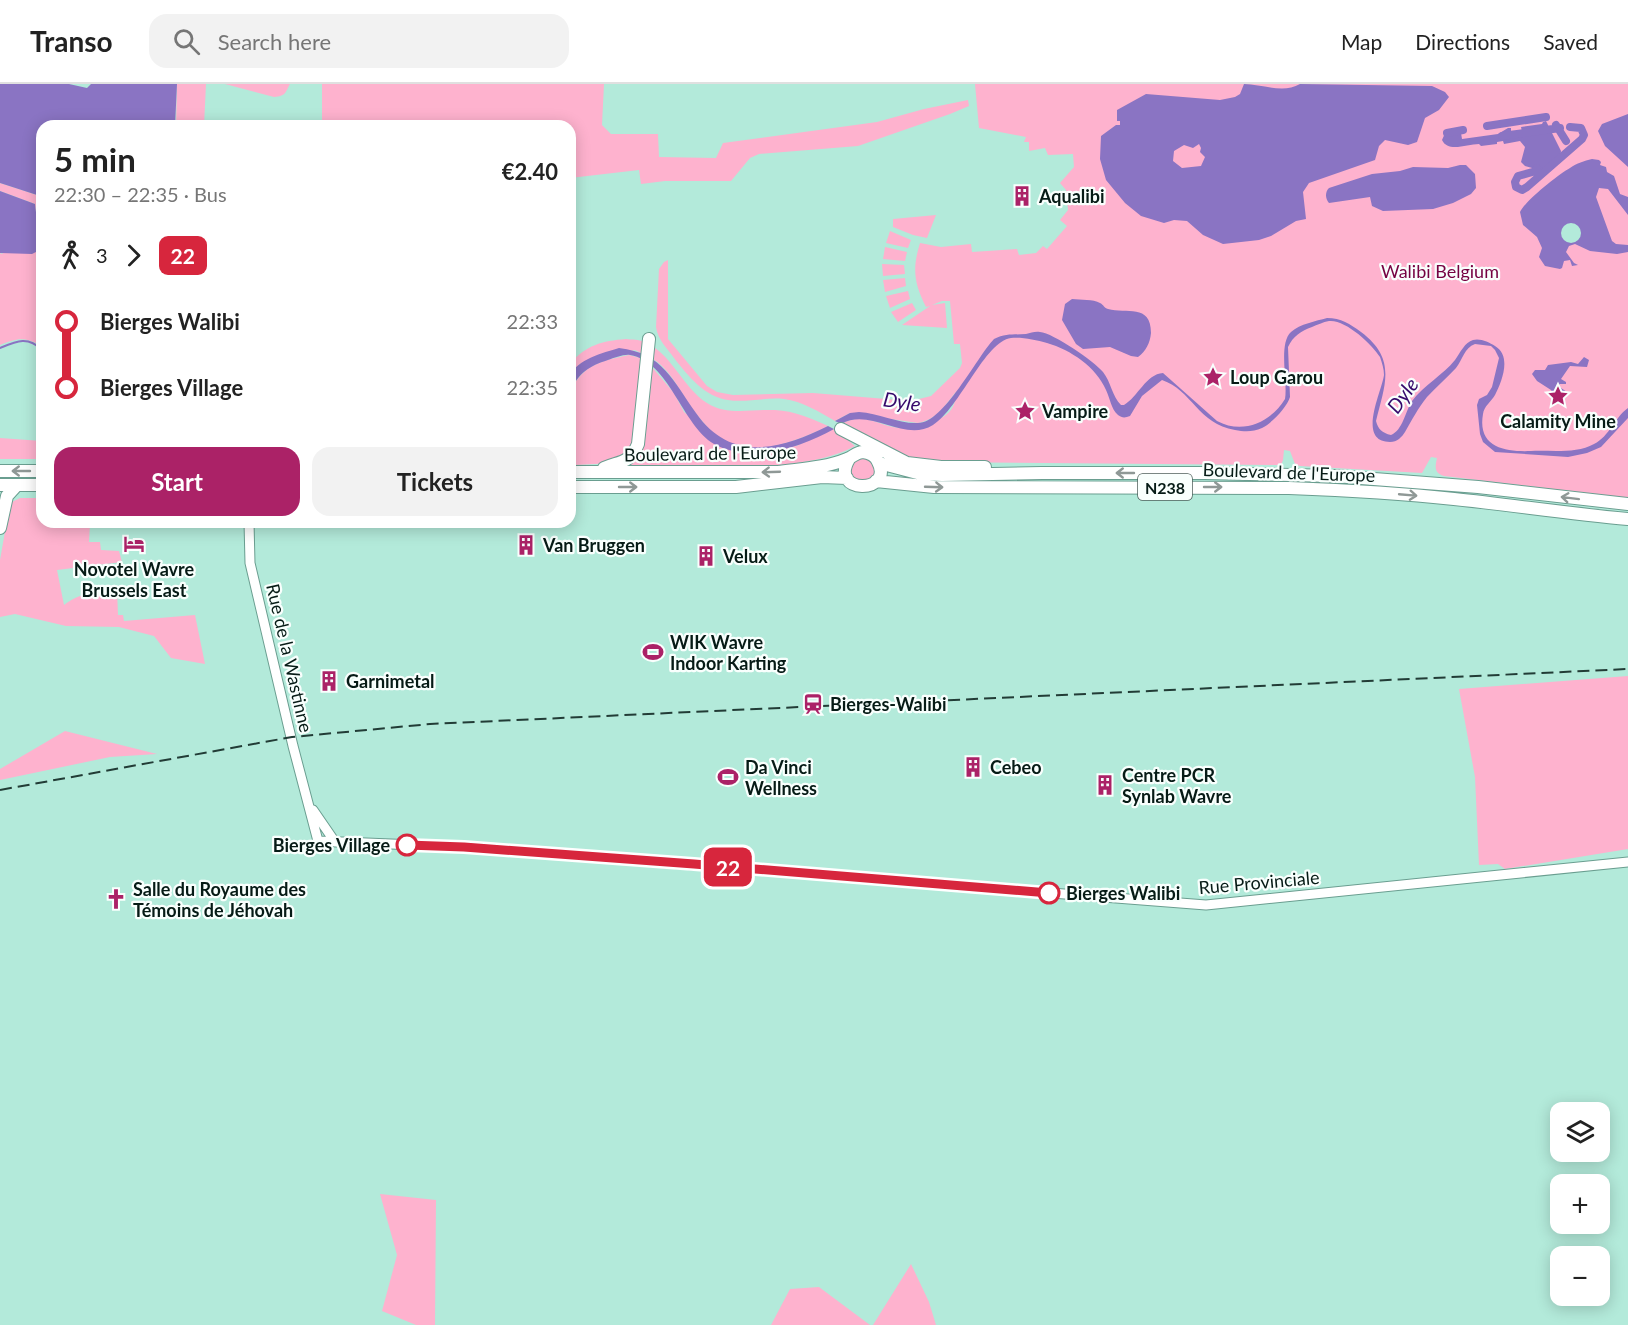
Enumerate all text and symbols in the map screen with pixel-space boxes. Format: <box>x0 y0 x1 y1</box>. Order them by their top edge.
search box <box>149 14 569 68</box>
text: Transo <box>30 24 113 58</box>
icon: search <box>170 25 203 58</box>
text: Search here <box>218 28 331 55</box>
text: Map <box>1341 29 1382 54</box>
text: Directions <box>1415 29 1510 54</box>
text: Saved <box>1543 29 1598 54</box>
text: 5 min <box>54 139 136 179</box>
text: €2.40 <box>502 158 558 185</box>
text: 22:30 – 22:35 · Bus <box>54 182 227 206</box>
building icon: Aqualibi <box>1010 184 1034 208</box>
place label: Aqualibi <box>1038 185 1105 207</box>
icon: walk <box>54 239 87 272</box>
icon: forward <box>117 239 150 272</box>
text: 3 <box>96 243 108 267</box>
text: 22 <box>171 243 195 268</box>
park label: Walibi Belgium <box>1381 260 1499 282</box>
text: Bierges Walibi <box>100 308 240 335</box>
text: 22:33 <box>507 309 558 333</box>
place icon: Loup Garou <box>1201 365 1225 389</box>
place label: Loup Garou <box>1230 366 1323 388</box>
water label: Dyle <box>1381 373 1423 417</box>
text: Bierges Village <box>100 374 243 401</box>
text: 22:35 <box>507 375 558 399</box>
place icon: Calamity Mine <box>1546 384 1570 408</box>
water label: Dyle <box>882 386 922 416</box>
place icon: Vampire <box>1013 399 1037 423</box>
place label: Vampire <box>1041 400 1109 422</box>
place label: Calamity Mine <box>1500 410 1616 432</box>
street label: Boulevard de l'Europe <box>624 440 796 466</box>
button: Start <box>54 447 300 516</box>
button: Tickets <box>312 447 558 516</box>
street label: Boulevard de l'Europe <box>1202 458 1376 486</box>
one-way arrow <box>12 465 31 477</box>
one-way arrow <box>762 466 782 477</box>
one-way arrow <box>1116 467 1136 479</box>
road number: N238 <box>1138 474 1192 500</box>
one-way arrow <box>618 481 638 493</box>
one-way arrow <box>924 481 944 492</box>
one-way arrow <box>1203 482 1223 493</box>
one-way arrow <box>1398 490 1418 501</box>
one-way arrow <box>1560 493 1580 504</box>
hotel icon: Novotel Wavre Brussels East <box>122 532 146 556</box>
building icon: Van Bruggen <box>514 533 538 557</box>
place label: Van Bruggen <box>542 534 645 556</box>
building icon: Velux <box>694 544 718 568</box>
place label: Velux <box>722 545 768 567</box>
place label: Novotel Wavre Brussels East <box>74 558 195 601</box>
street label: Rue de la Wastinne <box>262 582 318 734</box>
place label: WIK Wavre Indoor Karting <box>670 631 787 674</box>
sports icon: WIK Wavre Indoor Karting <box>641 640 665 664</box>
building icon: Garnimetal <box>317 669 341 693</box>
place label: Garnimetal <box>346 670 435 692</box>
station icon: Bierges-Walibi <box>801 692 825 716</box>
place label: Bierges-Walibi <box>830 693 947 715</box>
building icon: Cebeo <box>961 755 985 779</box>
place label: Da Vinci Wellness <box>745 756 817 799</box>
place label: Cebeo <box>990 756 1042 778</box>
place label: Centre PCR Synlab Wavre <box>1122 764 1232 807</box>
sports icon: Da Vinci Wellness <box>716 765 740 789</box>
building icon: Centre PCR Synlab Wavre <box>1093 773 1117 797</box>
place label: Bierges Village <box>273 834 390 856</box>
marker: Bierges Village <box>396 834 418 856</box>
line badge: 22 <box>701 848 755 886</box>
text: 22 <box>716 855 740 880</box>
street label: Rue Provinciale <box>1198 866 1320 898</box>
place label: Salle du Royaume des Témoins de Jéhovah <box>133 878 306 921</box>
marker: Bierges Walibi <box>1038 882 1060 904</box>
place label: Bierges Walibi <box>1066 882 1180 904</box>
church icon: Salle du Royaume des Témoins de Jéhovah <box>104 887 128 911</box>
map controls <box>1550 1102 1610 1306</box>
button: layers <box>1550 1102 1610 1162</box>
button: + <box>1550 1174 1610 1234</box>
button: − <box>1550 1246 1610 1306</box>

